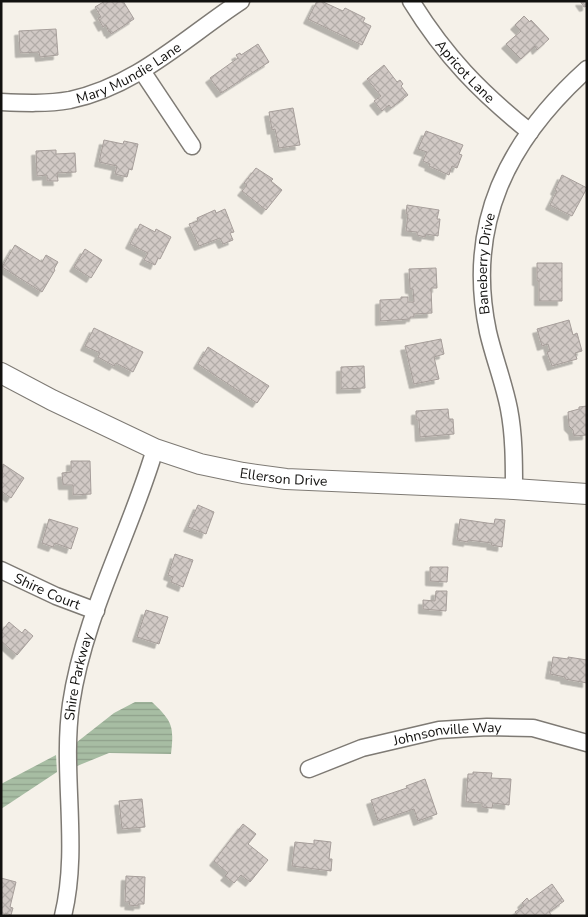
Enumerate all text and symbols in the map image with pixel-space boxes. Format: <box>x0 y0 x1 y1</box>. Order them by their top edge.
street label: Apricot Lane <box>431 36 499 107</box>
street label: Mary Mundie Lane <box>74 38 185 108</box>
street label: Baneberry Drive <box>472 211 499 316</box>
street label: Ellerson Drive <box>239 463 328 490</box>
street label: Shire Court <box>11 568 83 614</box>
street label: Shire Parkway <box>60 629 97 721</box>
street label: Johnsonville Way <box>390 717 503 750</box>

